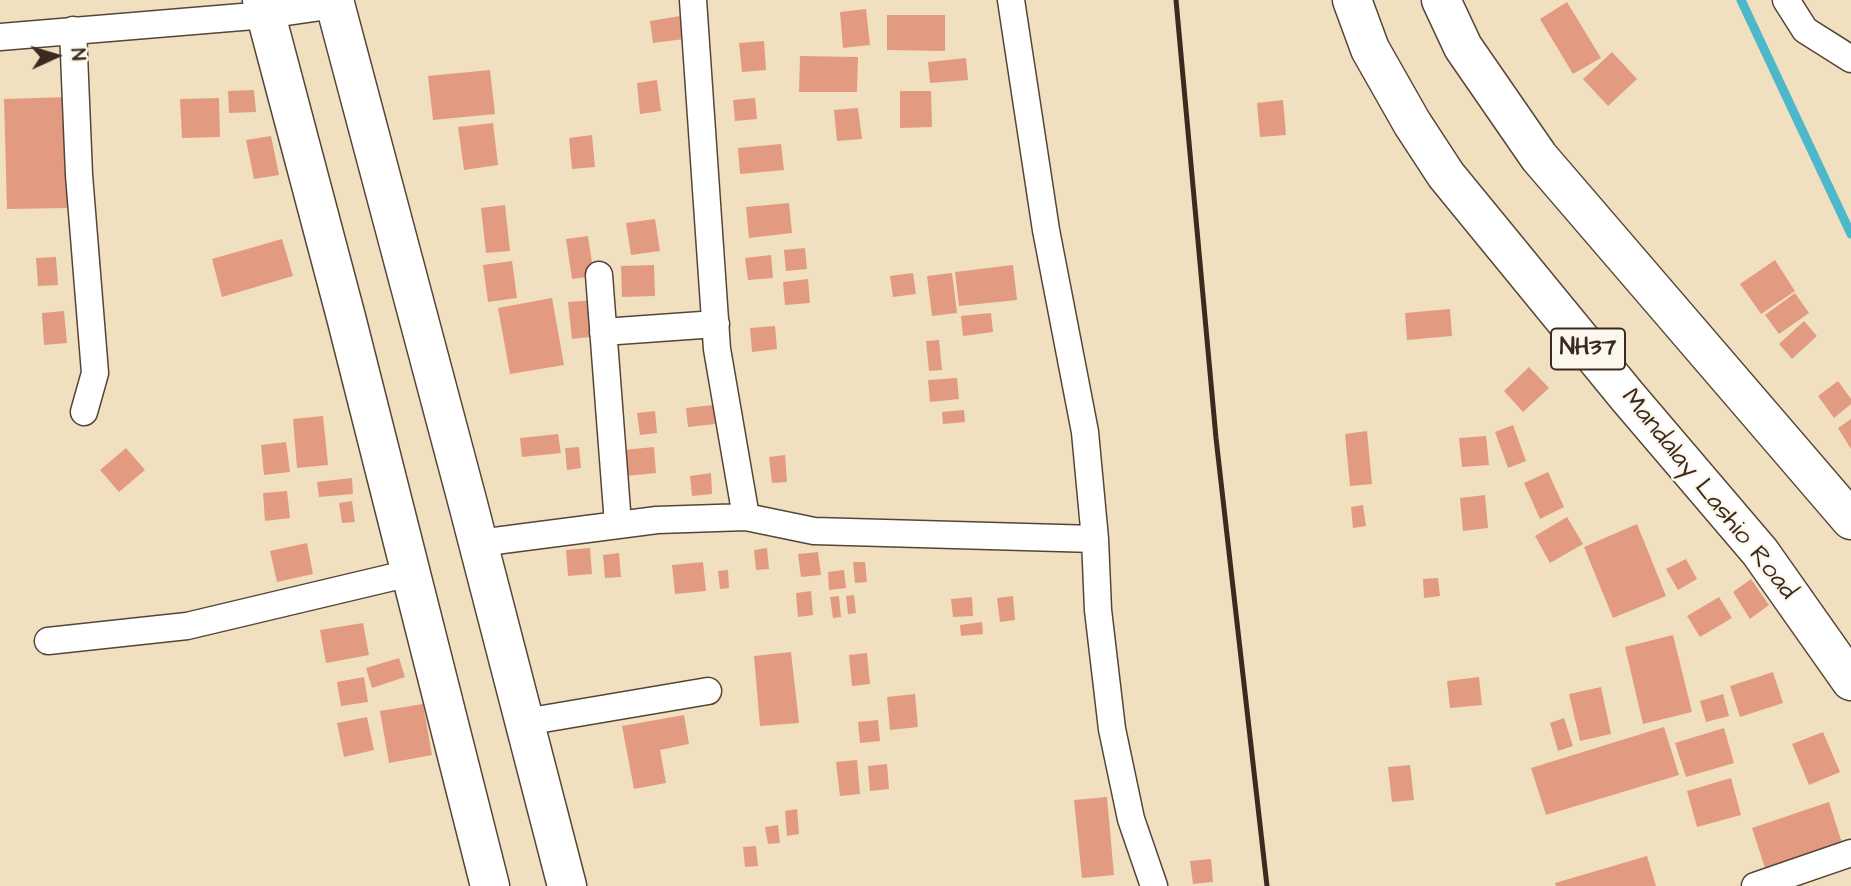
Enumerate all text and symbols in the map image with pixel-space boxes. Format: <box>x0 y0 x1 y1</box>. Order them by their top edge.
north arrow <box>21 21 91 91</box>
text: N <box>64 48 91 61</box>
road number: NH37 <box>1551 328 1625 370</box>
street label: Mandalay Lashio Road <box>1613 383 1803 607</box>

